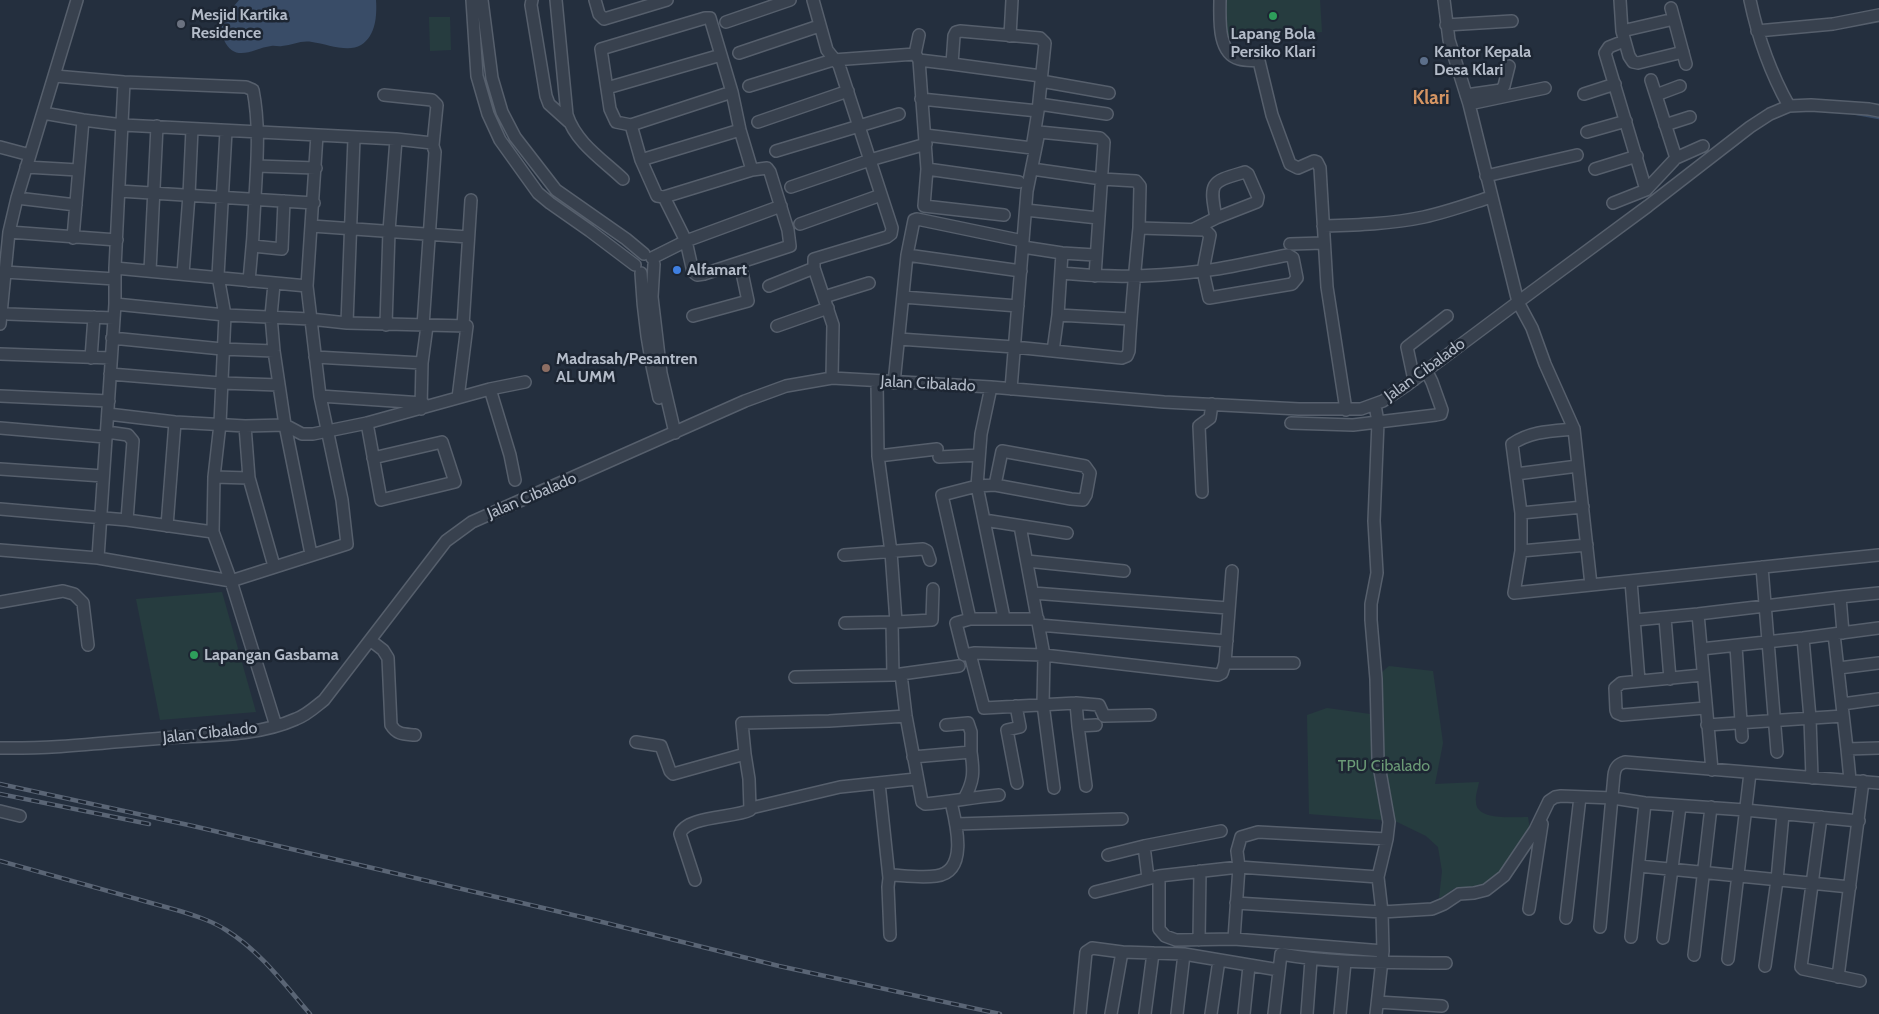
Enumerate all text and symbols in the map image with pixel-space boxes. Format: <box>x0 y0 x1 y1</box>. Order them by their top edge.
place label: Mesjid Kartika Residence <box>191 5 288 43</box>
marker: Lapang Bola Persiko Klari <box>1267 10 1279 22</box>
marker: Mesjid Kartika Residence <box>175 18 187 30</box>
place label: Lapang Bola Persiko Klari <box>1231 24 1315 62</box>
place label: Kantor Kepala Desa Klari <box>1434 42 1531 80</box>
marker: Kantor Kepala Desa Klari <box>1418 55 1430 67</box>
district label: Klari <box>1412 87 1450 109</box>
place label: Alfamart <box>687 260 747 280</box>
marker: Alfamart <box>671 264 683 276</box>
street label: Jalan Cibalado <box>1381 334 1469 406</box>
place label: Madrasah/Pesantren AL UMM <box>556 349 698 387</box>
marker: Madrasah/Pesantren AL UMM <box>540 362 552 374</box>
street label: Jalan Cibalado <box>880 372 976 396</box>
street label: Jalan Cibalado <box>485 469 579 523</box>
place label: Lapangan Gasbama <box>204 645 339 665</box>
marker: Lapangan Gasbama <box>188 649 200 661</box>
street label: Jalan Cibalado <box>162 718 258 748</box>
park label: TPU Cibalado <box>1338 756 1430 776</box>

